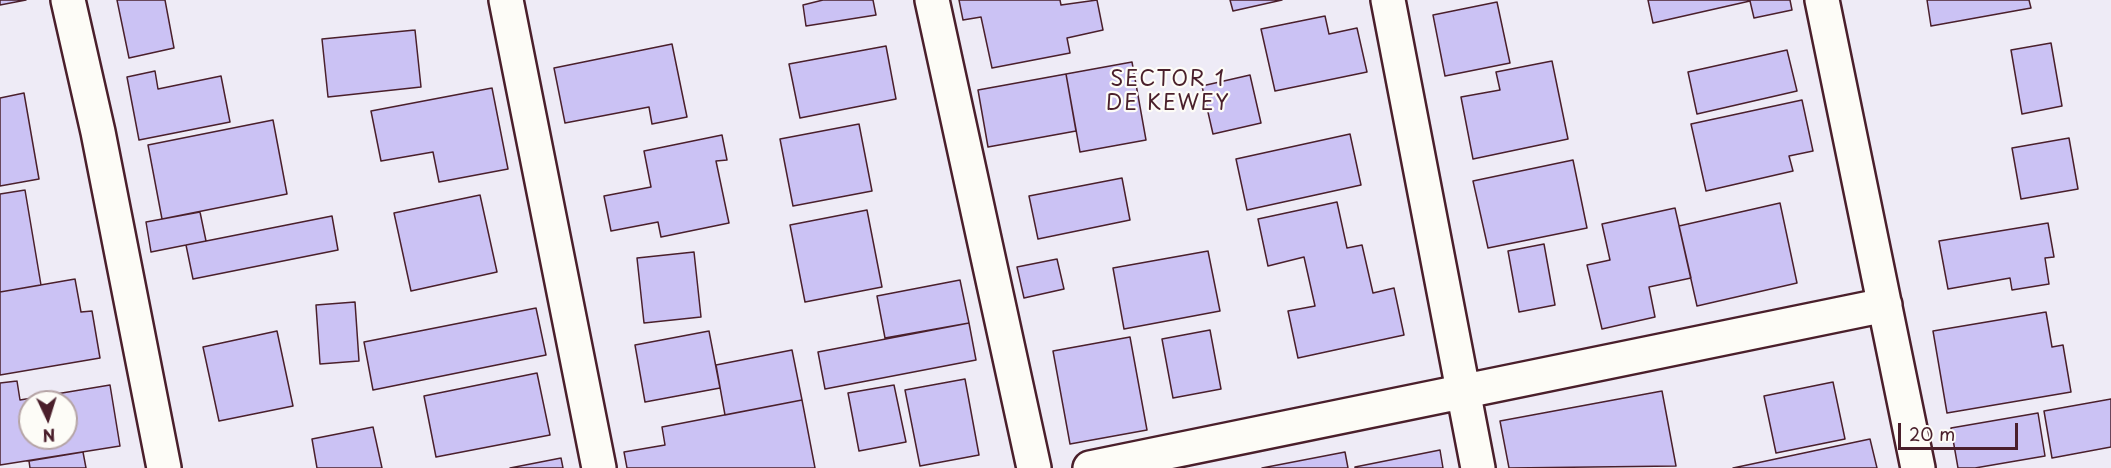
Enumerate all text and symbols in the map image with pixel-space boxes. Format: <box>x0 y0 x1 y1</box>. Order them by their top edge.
district label: SECTOR 1 DE KEWEY <box>1106 67 1230 117</box>
north arrow <box>18 390 78 450</box>
scale bar <box>1901 411 2021 449</box>
text: 20 m <box>1909 420 1955 447</box>
text: N <box>42 424 56 448</box>

